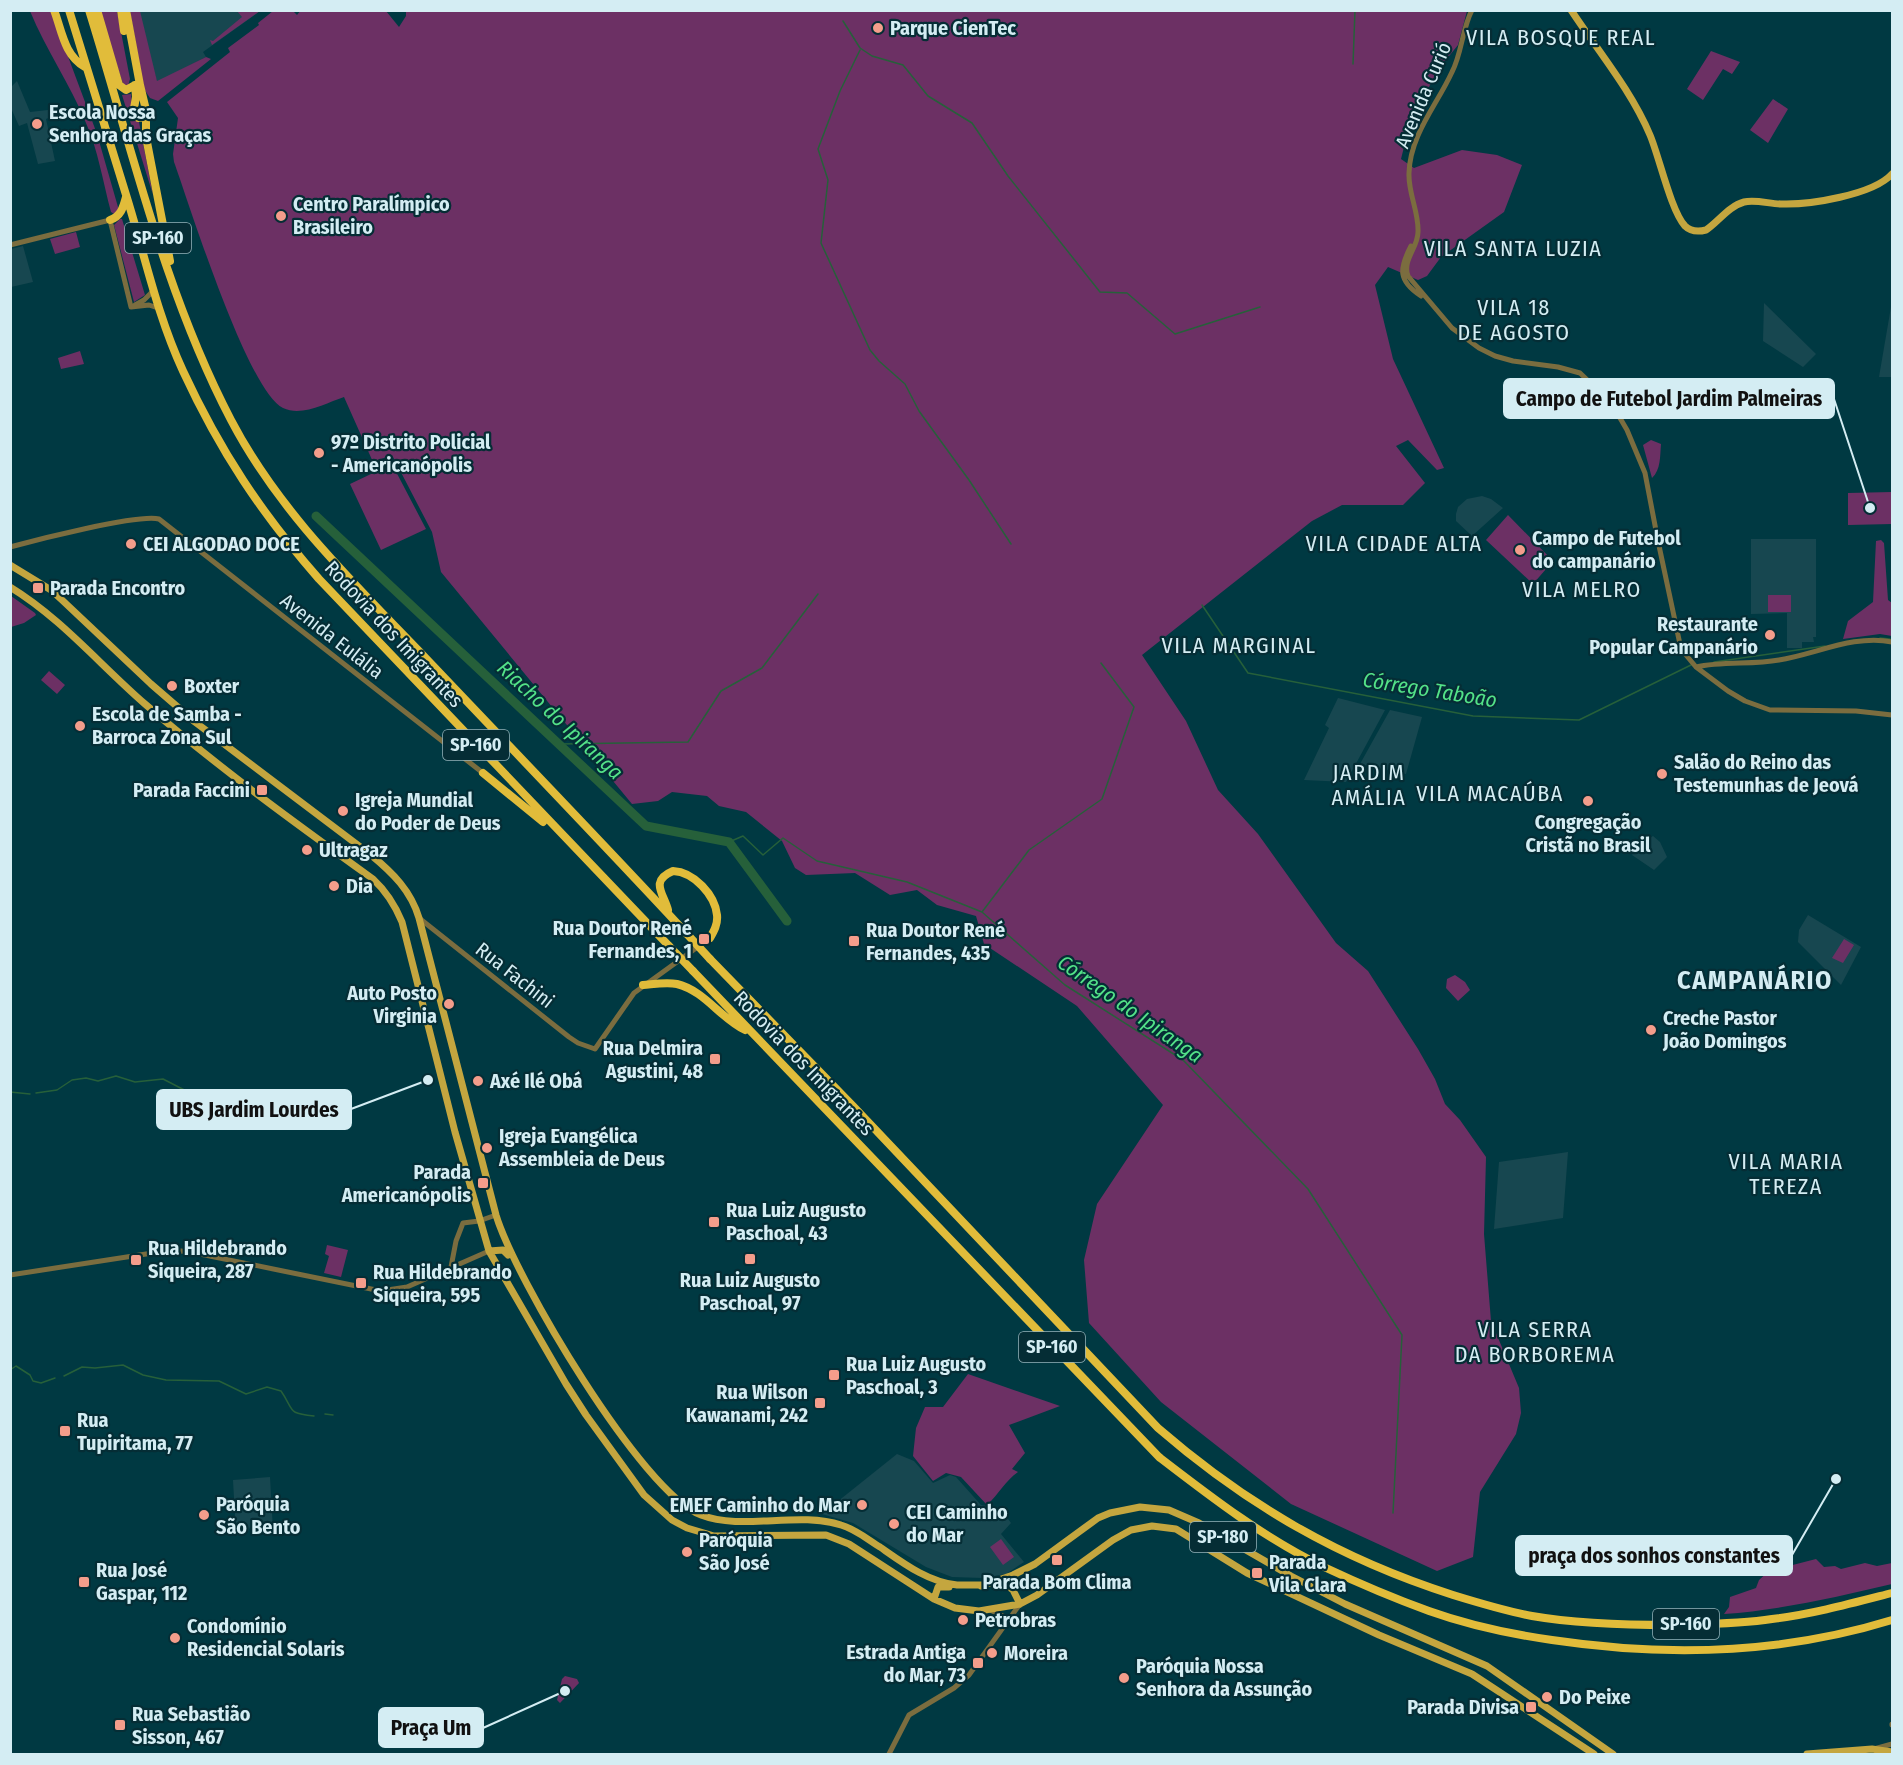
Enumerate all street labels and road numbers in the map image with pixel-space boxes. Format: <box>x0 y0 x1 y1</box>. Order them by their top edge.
street label: Avenida Curió <box>1390 38 1456 152</box>
road number: SP-160 <box>125 223 191 253</box>
street label: Rodovia dos Imigrantes <box>320 556 468 712</box>
street label: Avenida Eulália <box>276 588 388 684</box>
road number: SP-160 <box>443 730 509 760</box>
street label: Rua Fachini <box>471 937 559 1013</box>
street label: Rodovia dos Imigrantes <box>729 986 879 1140</box>
road number: SP-160 <box>1019 1332 1085 1362</box>
road number: SP-180 <box>1190 1522 1256 1552</box>
road number: SP-160 <box>1653 1609 1719 1639</box>

